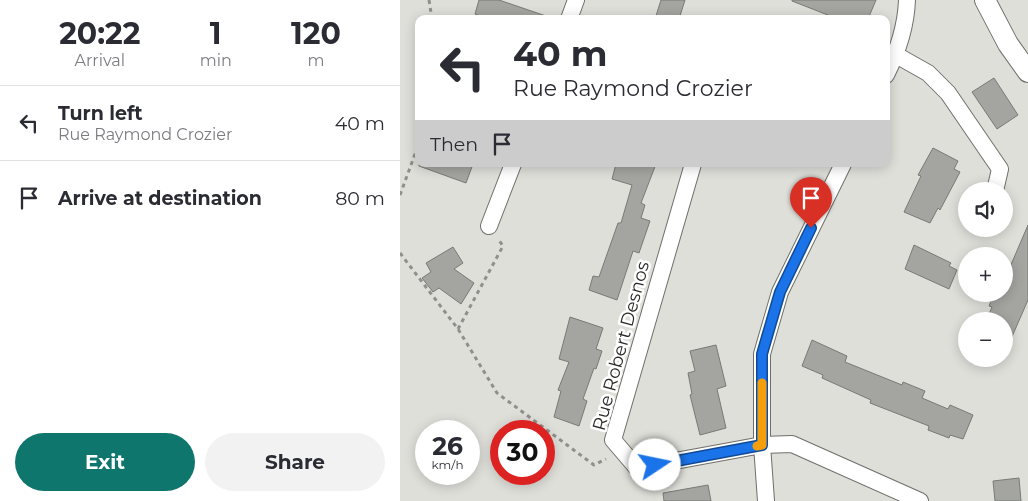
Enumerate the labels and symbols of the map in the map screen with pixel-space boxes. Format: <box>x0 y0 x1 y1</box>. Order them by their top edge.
pin <box>790 177 832 228</box>
street label: Rue Robert Desnos <box>588 259 654 433</box>
speed limit sign: 30 <box>490 420 555 485</box>
position arrow <box>628 438 680 490</box>

